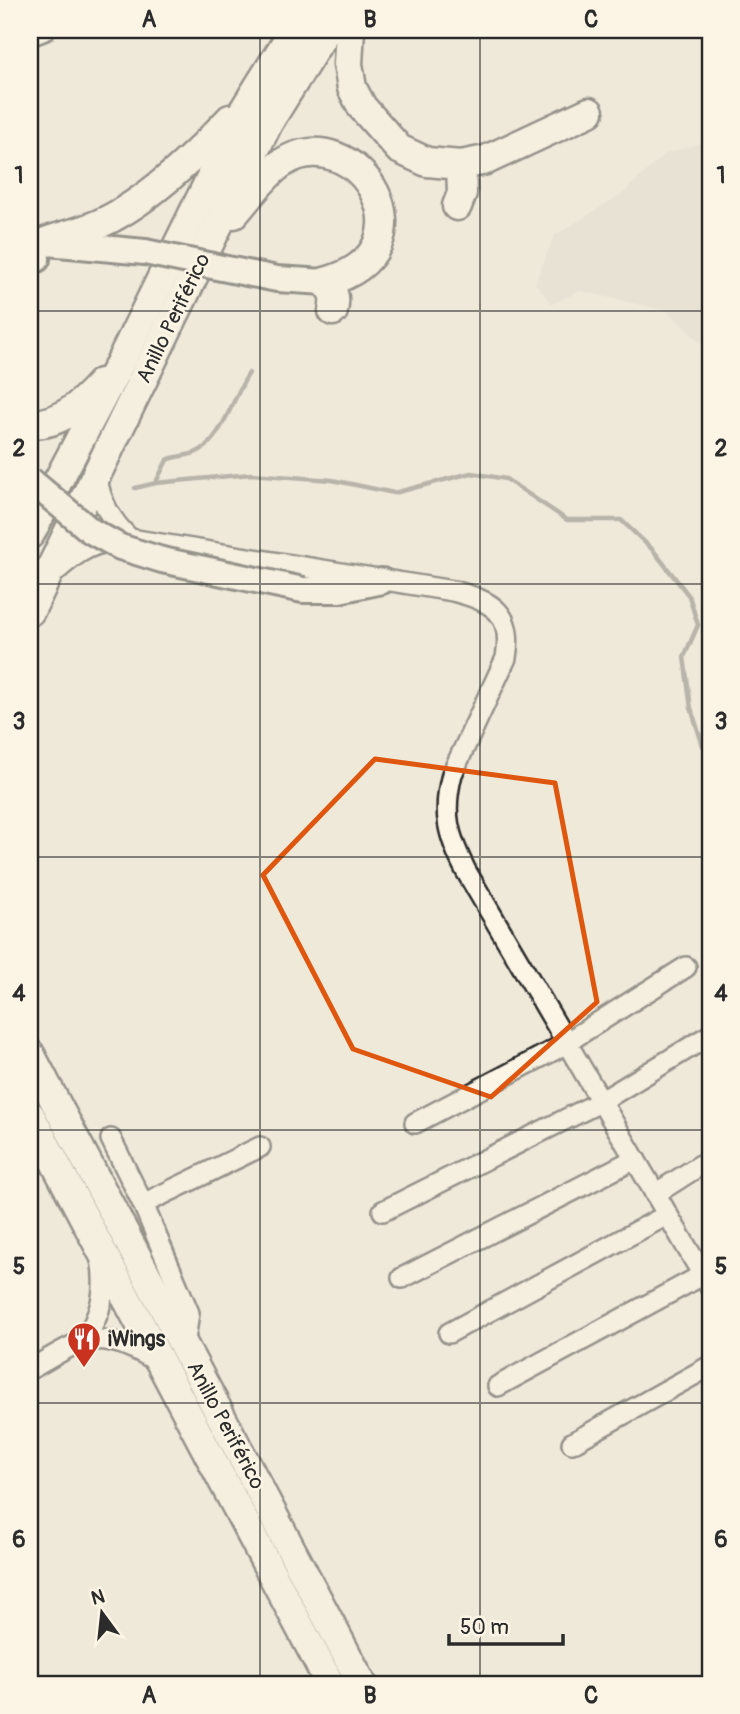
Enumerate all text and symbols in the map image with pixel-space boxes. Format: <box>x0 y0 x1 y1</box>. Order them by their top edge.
text: A <box>142 5 157 34</box>
text: B <box>363 5 377 34</box>
text: C <box>584 5 598 34</box>
text: 1 <box>15 161 24 190</box>
text: 1 <box>717 161 726 190</box>
street label: Anillo Periférico <box>130 249 217 388</box>
text: 2 <box>13 434 26 463</box>
text: 2 <box>715 434 728 463</box>
text: 3 <box>13 707 25 736</box>
text: 3 <box>715 707 727 736</box>
text: 4 <box>12 979 26 1008</box>
text: 4 <box>714 979 728 1008</box>
text: 5 <box>13 1252 25 1281</box>
text: 5 <box>715 1252 727 1281</box>
restaurant icon: iWings <box>65 1320 103 1369</box>
place label: iWings <box>108 1326 166 1353</box>
street label: Anillo Periférico <box>181 1357 271 1494</box>
text: 6 <box>12 1525 26 1554</box>
text: 6 <box>714 1525 728 1554</box>
north arrow <box>66 1578 136 1648</box>
text: N <box>89 1584 107 1611</box>
scale bar <box>449 1602 563 1646</box>
text: 50 m <box>460 1614 509 1641</box>
text: A <box>142 1681 157 1710</box>
text: B <box>363 1681 377 1710</box>
text: C <box>584 1681 598 1710</box>

